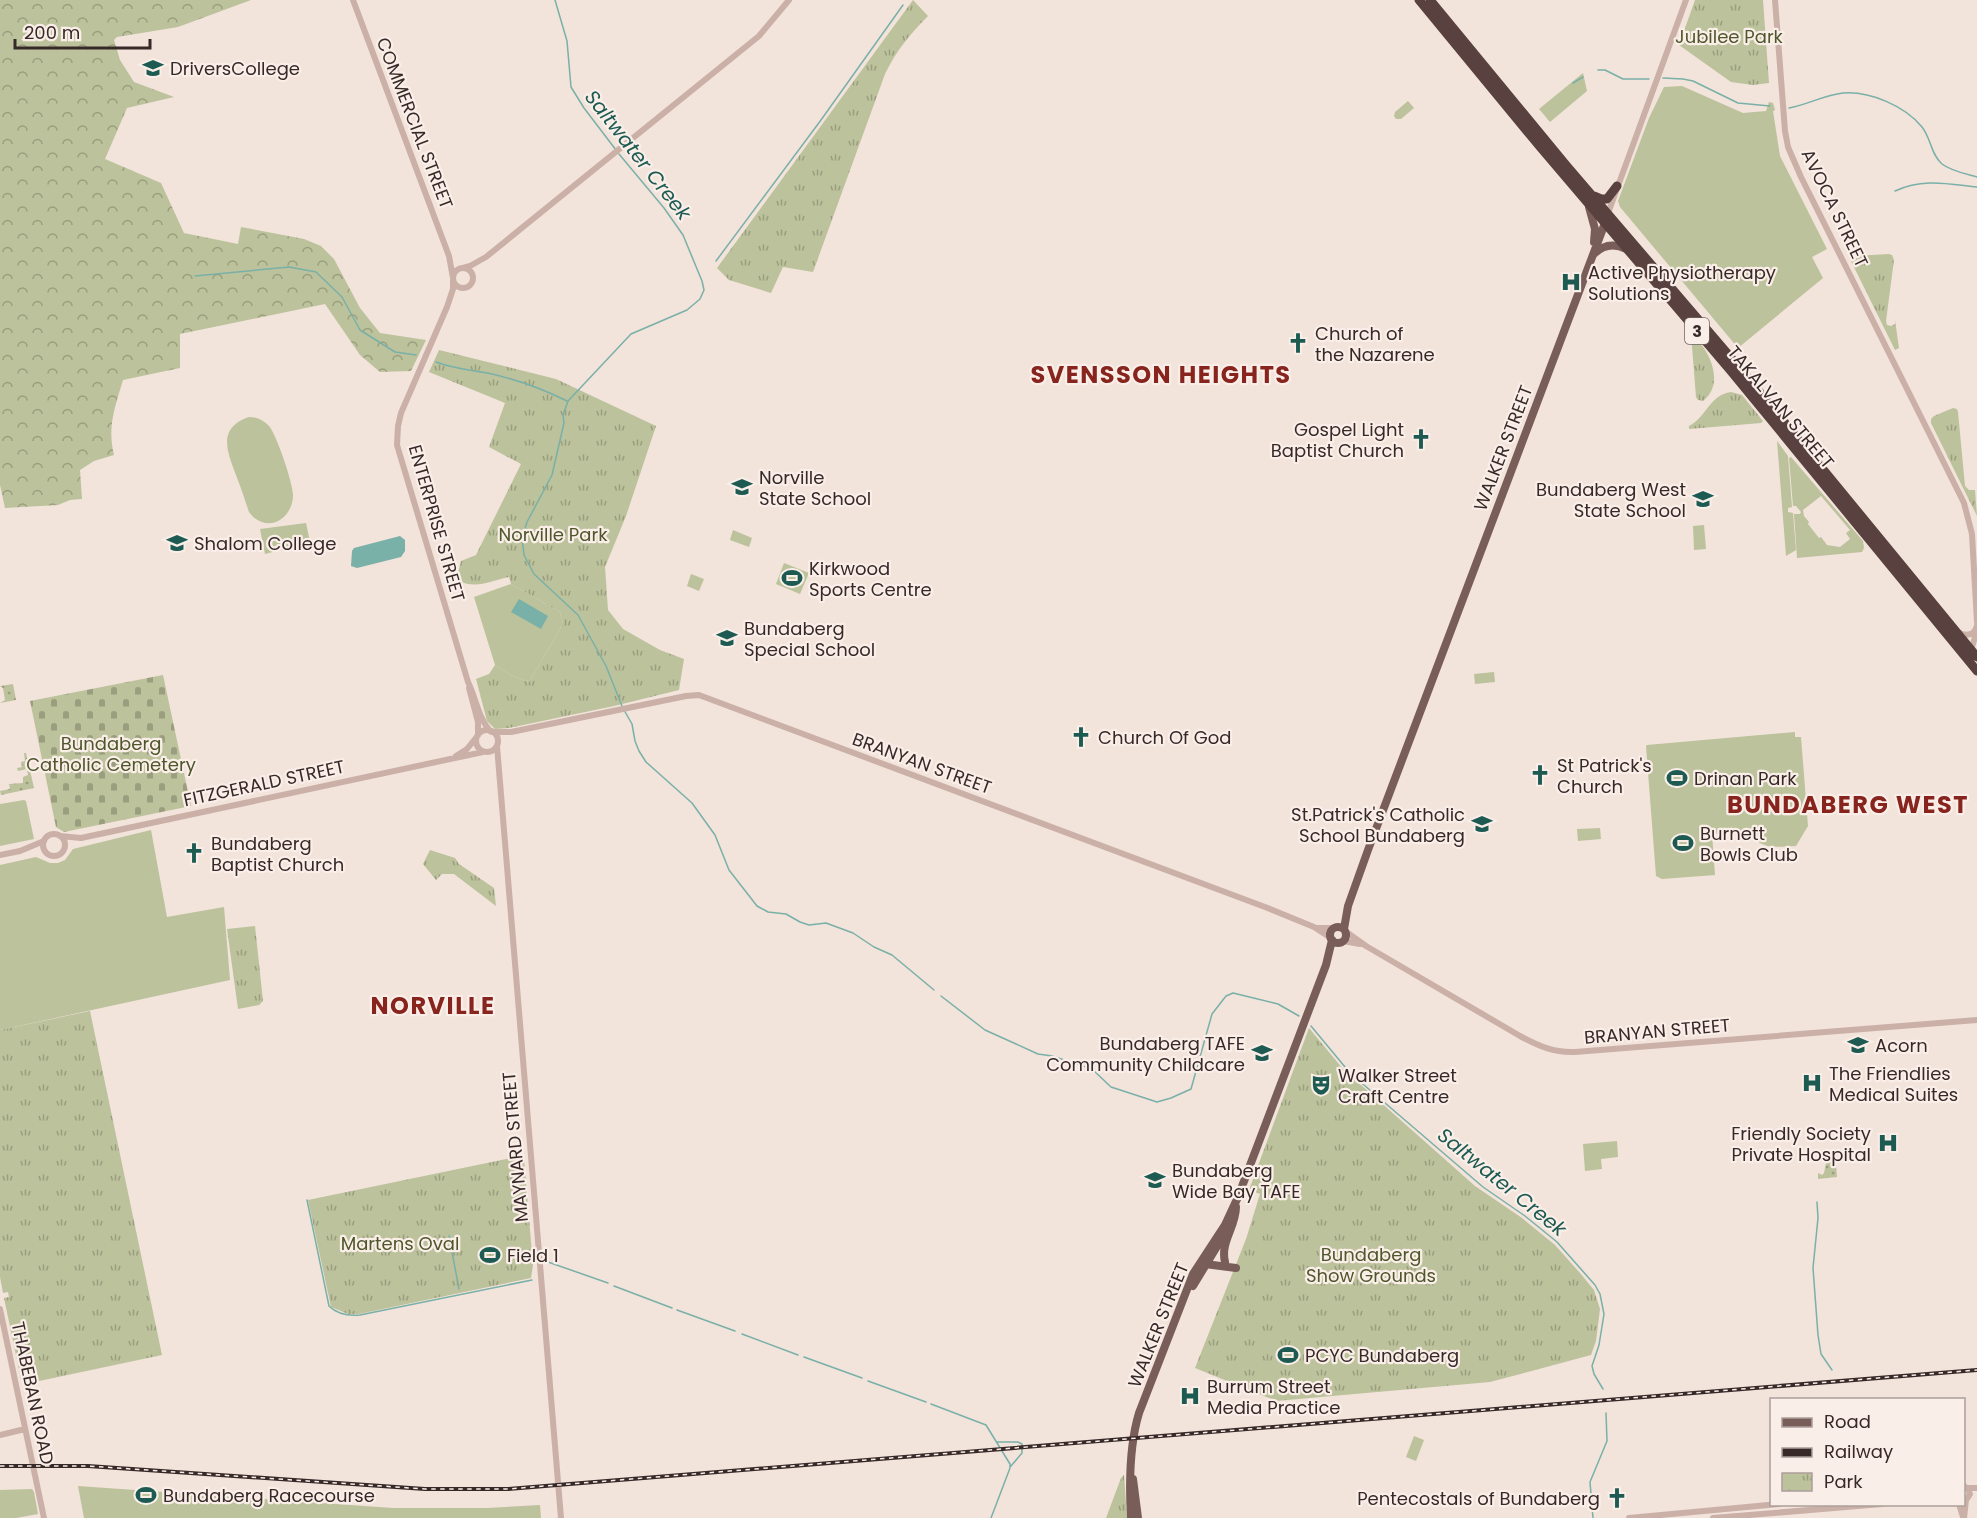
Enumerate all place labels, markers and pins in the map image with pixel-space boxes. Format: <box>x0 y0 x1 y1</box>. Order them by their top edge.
school or university icon: DriversCollege <box>141 56 165 80</box>
place label: DriversCollege <box>170 56 300 81</box>
place label: Active Physiotherapy Solutions <box>1588 260 1776 306</box>
hospital icon: Active Physiotherapy Solutions <box>1559 270 1583 294</box>
place label: Church of the Nazarene <box>1315 321 1435 367</box>
church icon: Church of the Nazarene <box>1286 331 1310 355</box>
place label: Gospel Light Baptist Church <box>1271 417 1404 463</box>
church icon: Gospel Light Baptist Church <box>1409 427 1433 451</box>
place label: Norville State School <box>759 465 871 511</box>
school or university icon: Norville State School <box>730 475 754 499</box>
place label: Bundaberg West State School <box>1536 477 1686 523</box>
school or university icon: Bundaberg West State School <box>1691 487 1715 511</box>
school or university icon: Shalom College <box>165 531 189 555</box>
place label: Shalom College <box>194 531 336 556</box>
place label: Kirkwood Sports Centre <box>809 556 932 602</box>
sports icon: Kirkwood Sports Centre <box>780 566 804 590</box>
place label: Bundaberg Special School <box>744 616 875 662</box>
school or university icon: Bundaberg Special School <box>715 626 739 650</box>
church icon: Church Of God <box>1069 725 1093 749</box>
place label: Church Of God <box>1098 725 1231 750</box>
place label: St Patrick's Church <box>1557 753 1652 799</box>
church icon: St Patrick's Church <box>1528 763 1552 787</box>
sports icon: Drinan Park <box>1665 766 1689 790</box>
place label: Drinan Park <box>1694 766 1797 791</box>
place label: St.Patrick's Catholic School Bundaberg <box>1291 802 1465 848</box>
school or university icon: St.Patrick's Catholic School Bundaberg <box>1470 812 1494 836</box>
place label: Burnett Bowls Club <box>1700 821 1798 867</box>
place label: Bundaberg Baptist Church <box>211 831 344 877</box>
sports icon: Burnett Bowls Club <box>1671 831 1695 855</box>
church icon: Bundaberg Baptist Church <box>182 841 206 865</box>
place label: Bundaberg TAFE Community Childcare <box>1046 1031 1245 1077</box>
school or university icon: Acorn <box>1846 1033 1870 1057</box>
place label: Acorn <box>1875 1033 1928 1058</box>
school or university icon: Bundaberg TAFE Community Childcare <box>1250 1041 1274 1065</box>
place label: The Friendlies Medical Suites <box>1829 1061 1958 1107</box>
place label: Walker Street Craft Centre <box>1338 1063 1457 1109</box>
hospital icon: The Friendlies Medical Suites <box>1800 1071 1824 1095</box>
theatre icon: Walker Street Craft Centre <box>1309 1073 1333 1097</box>
place label: Friendly Society Private Hospital <box>1731 1121 1871 1167</box>
hospital icon: Friendly Society Private Hospital <box>1876 1131 1900 1155</box>
place label: Bundaberg Wide Bay TAFE <box>1172 1158 1300 1204</box>
school or university icon: Bundaberg Wide Bay TAFE <box>1143 1168 1167 1192</box>
sports icon: Field 1 <box>478 1243 502 1267</box>
place label: Field 1 <box>507 1243 559 1268</box>
sports icon: PCYC Bundaberg <box>1276 1343 1300 1367</box>
place label: PCYC Bundaberg <box>1305 1343 1459 1368</box>
place label: Burrum Street Media Practice <box>1207 1374 1341 1420</box>
hospital icon: Burrum Street Media Practice <box>1178 1384 1202 1408</box>
sports icon: Bundaberg Racecourse <box>134 1483 158 1507</box>
place label: Bundaberg Racecourse <box>163 1483 375 1508</box>
place label: Pentecostals of Bundaberg <box>1357 1486 1600 1511</box>
church icon: Pentecostals of Bundaberg <box>1605 1486 1629 1510</box>

